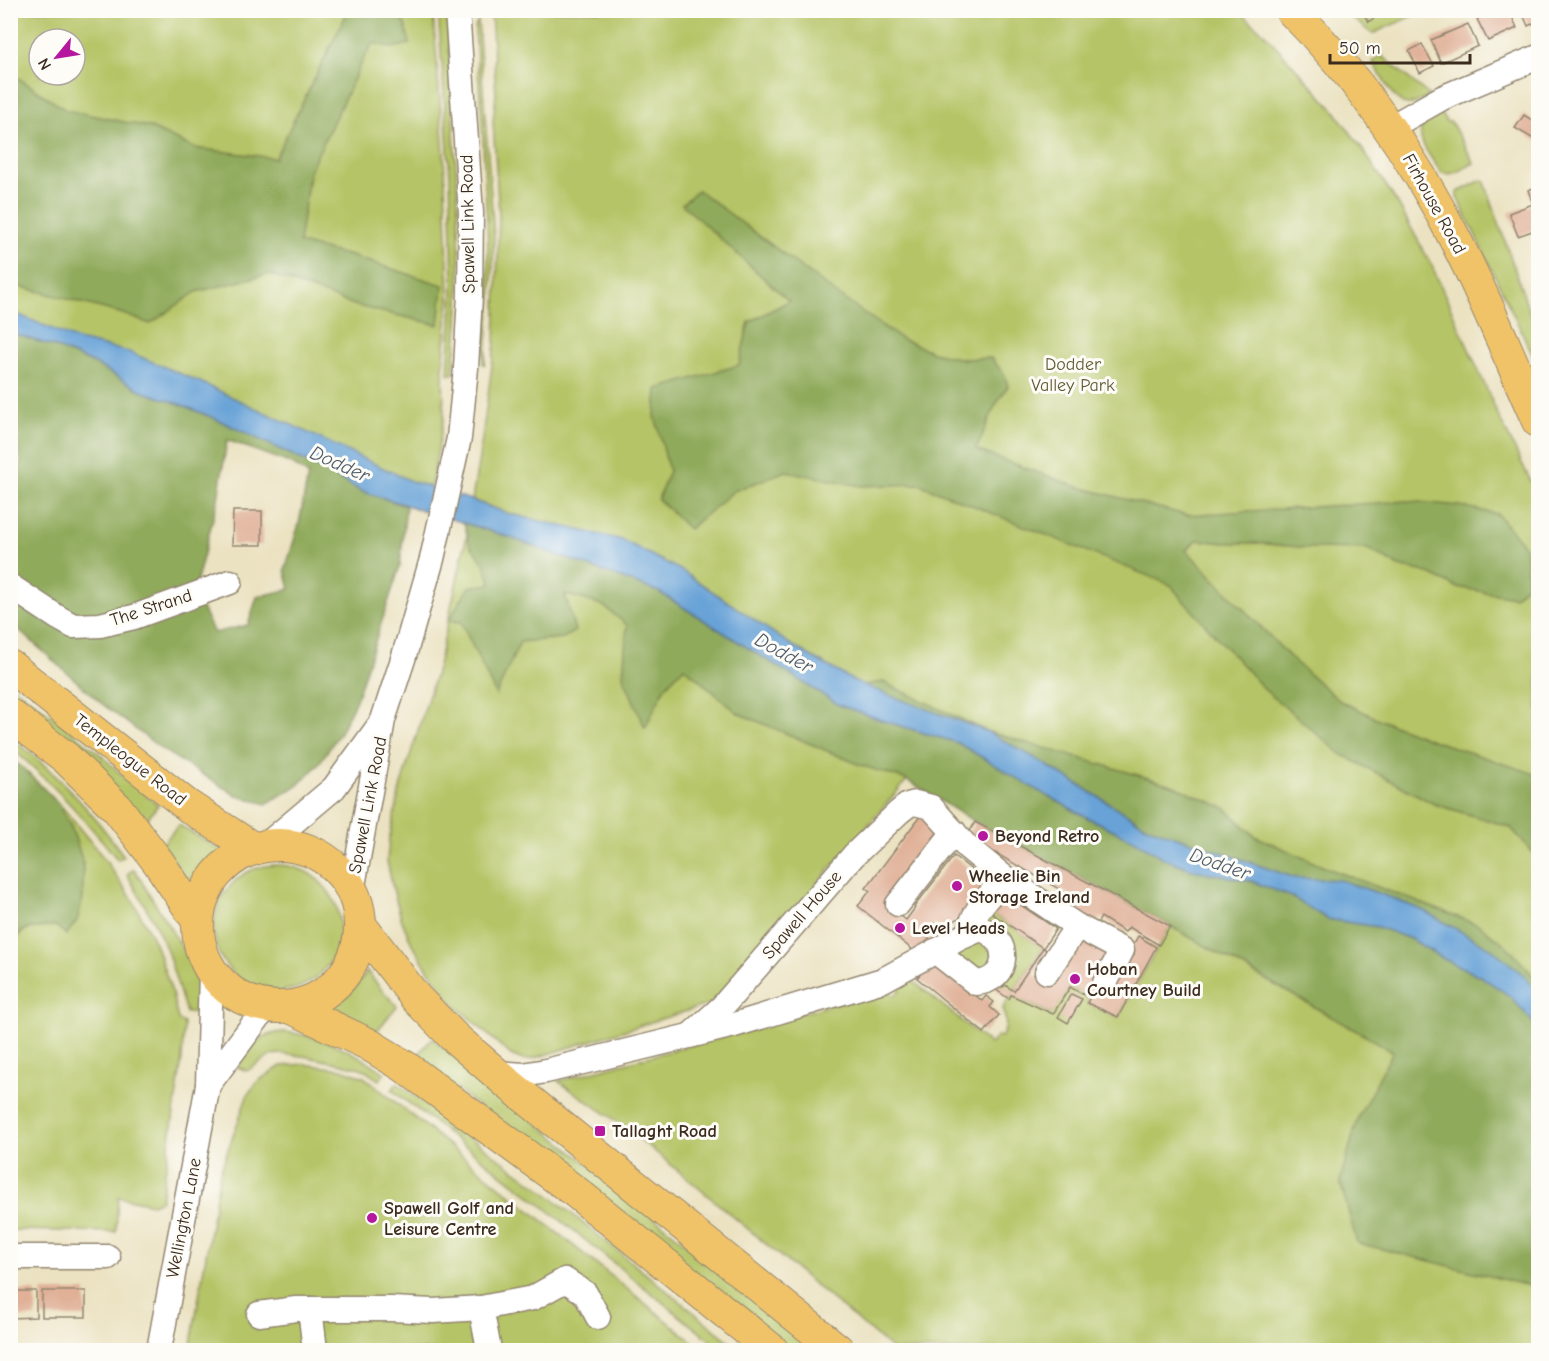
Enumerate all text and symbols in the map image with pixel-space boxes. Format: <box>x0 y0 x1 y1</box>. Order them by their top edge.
north arrow <box>27 27 87 87</box>
scale bar <box>1330 27 1470 65</box>
text: 50 m <box>1339 38 1381 59</box>
text: N <box>34 55 55 73</box>
street label: Firhouse Road <box>1398 150 1470 258</box>
street label: Spawell Link Road <box>456 154 480 294</box>
park label: Dodder Valley Park <box>1031 354 1115 396</box>
water label: Dodder <box>307 441 374 488</box>
street label: The Strand <box>107 585 195 631</box>
water label: Dodder <box>751 628 818 679</box>
street label: Templeogue Road <box>70 710 190 810</box>
street label: Spawell Link Road <box>344 735 392 875</box>
place label: Beyond Retro <box>995 826 1099 847</box>
marker: Beyond Retro <box>976 829 990 843</box>
water label: Dodder <box>1187 843 1254 885</box>
street label: Spawell House <box>758 866 846 964</box>
place label: Wheelie Bin Storage Ireland <box>969 866 1090 908</box>
marker: Wheelie Bin Storage Ireland <box>950 879 964 893</box>
place label: Level Heads <box>912 918 1005 939</box>
marker: Level Heads <box>893 921 907 935</box>
place label: Hoban Courtney Build <box>1087 959 1201 1001</box>
marker: Hoban Courtney Build <box>1068 972 1082 986</box>
place label: Tallaght Road <box>612 1121 717 1142</box>
marker: Tallaght Road <box>593 1124 607 1138</box>
street label: Wellington Lane <box>162 1156 206 1280</box>
place label: Spawell Golf and Leisure Centre <box>384 1198 514 1240</box>
marker: Spawell Golf and Leisure Centre <box>365 1211 379 1225</box>

